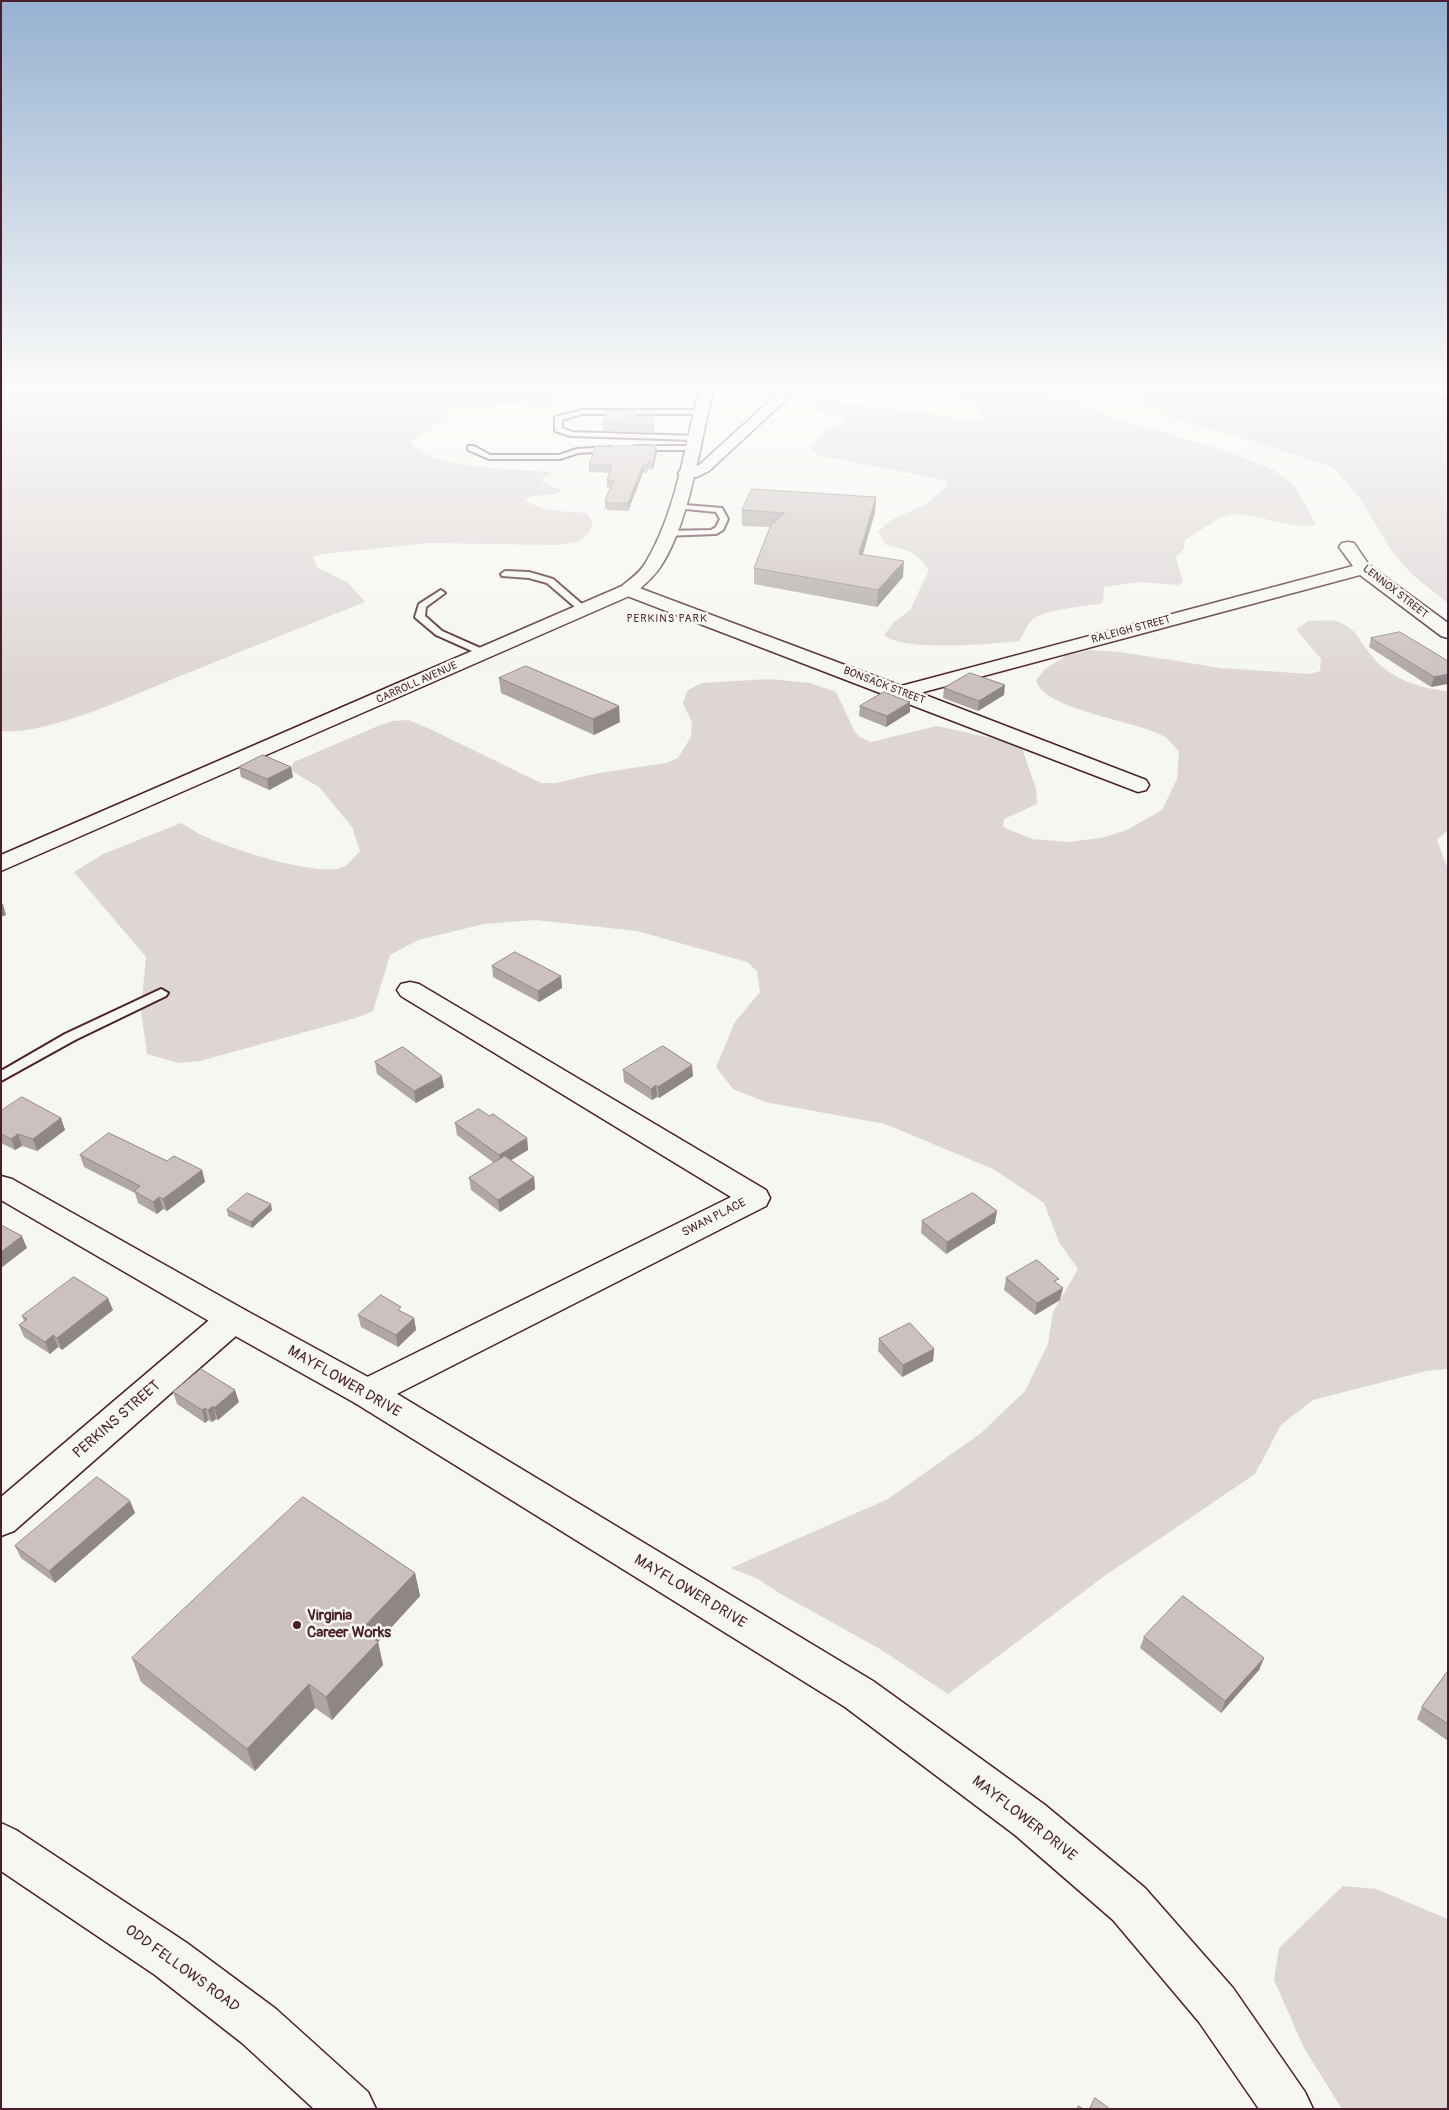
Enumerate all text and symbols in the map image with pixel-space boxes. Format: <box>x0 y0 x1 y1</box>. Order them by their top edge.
street label: LENNOX STREET <box>1360 562 1430 622</box>
district label: PERKINS PARK <box>625 612 709 626</box>
street label: RALEIGH STREET <box>1090 613 1172 647</box>
street label: CARROLL AVENUE <box>375 659 459 707</box>
street label: BONSACK STREET <box>841 664 927 708</box>
street label: SWAN PLACE <box>680 1196 748 1240</box>
street label: MAYFLOWER DRIVE <box>284 1342 404 1422</box>
street label: PERKINS STREET <box>70 1377 164 1463</box>
street label: MAYFLOWER DRIVE <box>631 1551 749 1633</box>
place label: Virginia Career Works <box>307 1607 391 1642</box>
marker: Virginia Career Works <box>291 1619 303 1631</box>
street label: MAYFLOWER DRIVE <box>968 1773 1080 1865</box>
street label: ODD FELLOWS ROAD <box>121 1921 243 2017</box>

